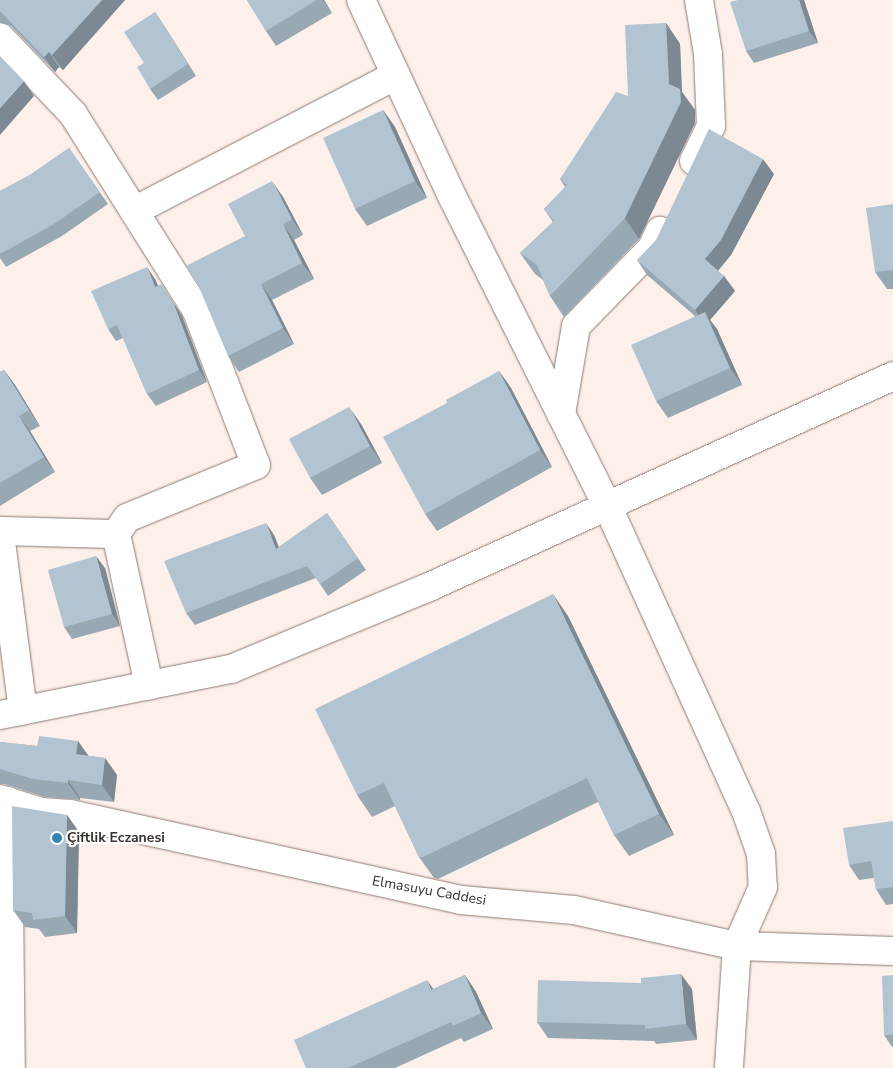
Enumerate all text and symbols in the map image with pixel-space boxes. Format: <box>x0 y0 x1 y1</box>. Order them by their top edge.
place label: Çiftlik Eczanesi <box>67 830 165 846</box>
marker: Çiftlik Eczanesi <box>51 832 63 844</box>
street label: Elmasuyu Caddesi <box>371 873 487 909</box>

